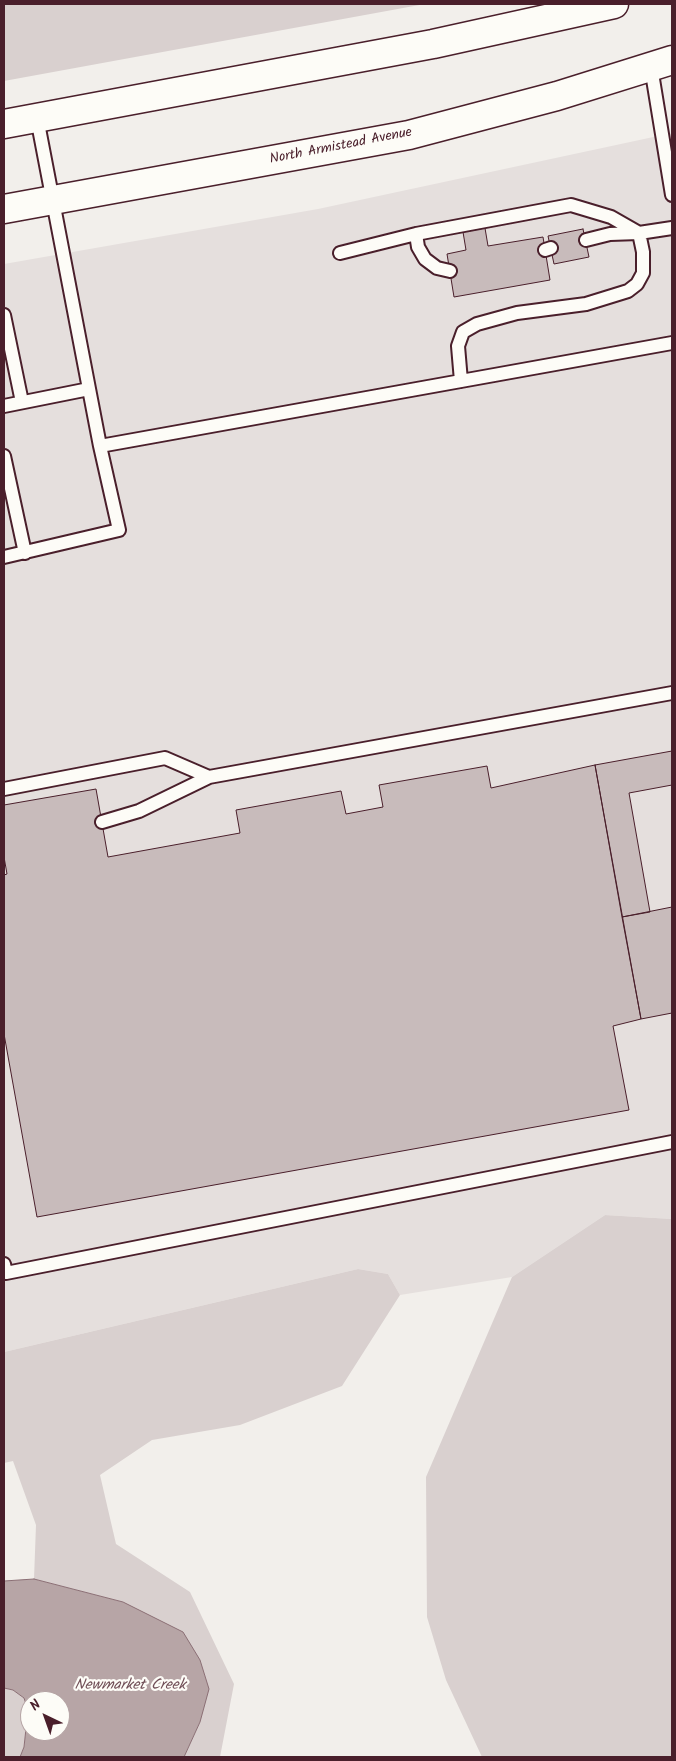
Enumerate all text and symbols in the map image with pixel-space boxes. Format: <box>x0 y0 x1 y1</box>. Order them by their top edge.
street label: North Armistead Avenue <box>268 125 414 169</box>
water label: Newmarket Creek <box>74 1677 186 1695</box>
north arrow <box>20 1691 70 1741</box>
text: N <box>25 1694 46 1717</box>

